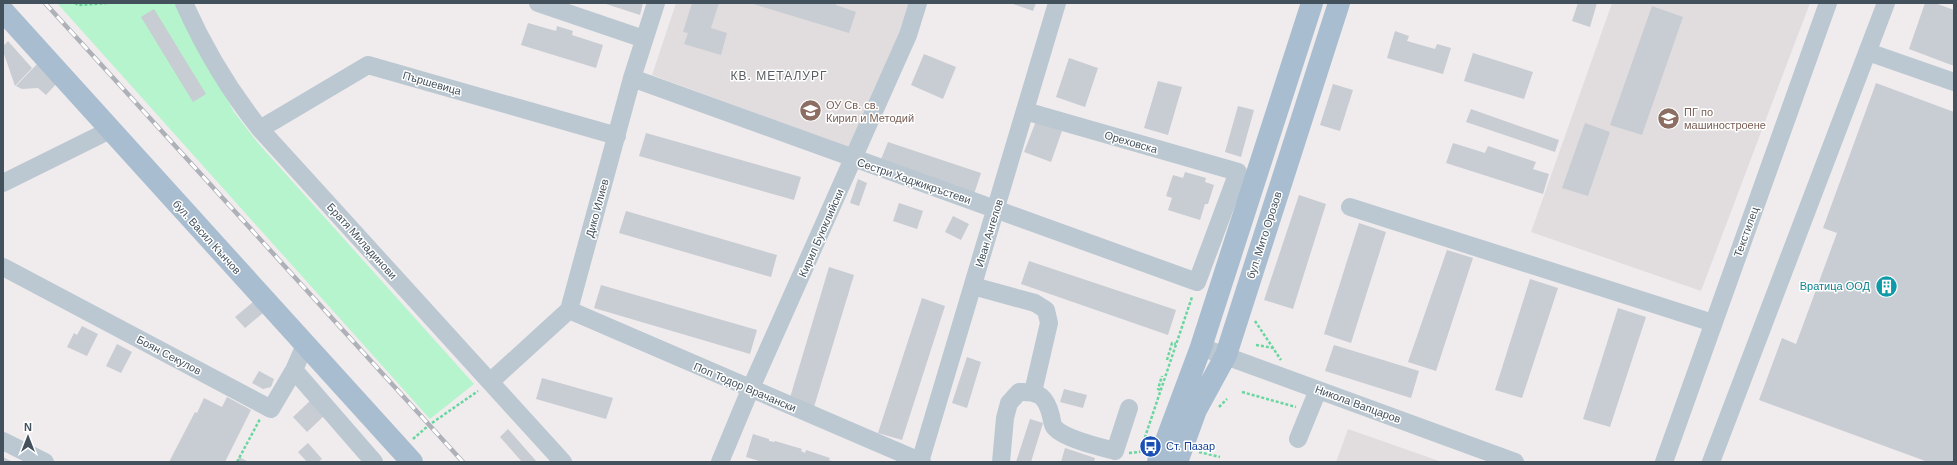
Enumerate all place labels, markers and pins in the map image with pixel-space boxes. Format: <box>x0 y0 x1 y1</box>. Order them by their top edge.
school or university icon: ОУ Св. св. Кирил и Методий <box>797 98 823 124</box>
place label: ОУ Св. св. Кирил и Методий <box>826 99 914 124</box>
school or university icon: ПГ по машиностроене <box>1656 105 1682 131</box>
place label: ПГ по машиностроене <box>1684 106 1766 131</box>
building icon: Вратица ООД <box>1873 273 1899 299</box>
place label: Вратица ООД <box>1800 280 1871 292</box>
bus stop icon: Ст. Пазар <box>1137 433 1163 459</box>
place label: Ст. Пазар <box>1166 440 1215 452</box>

